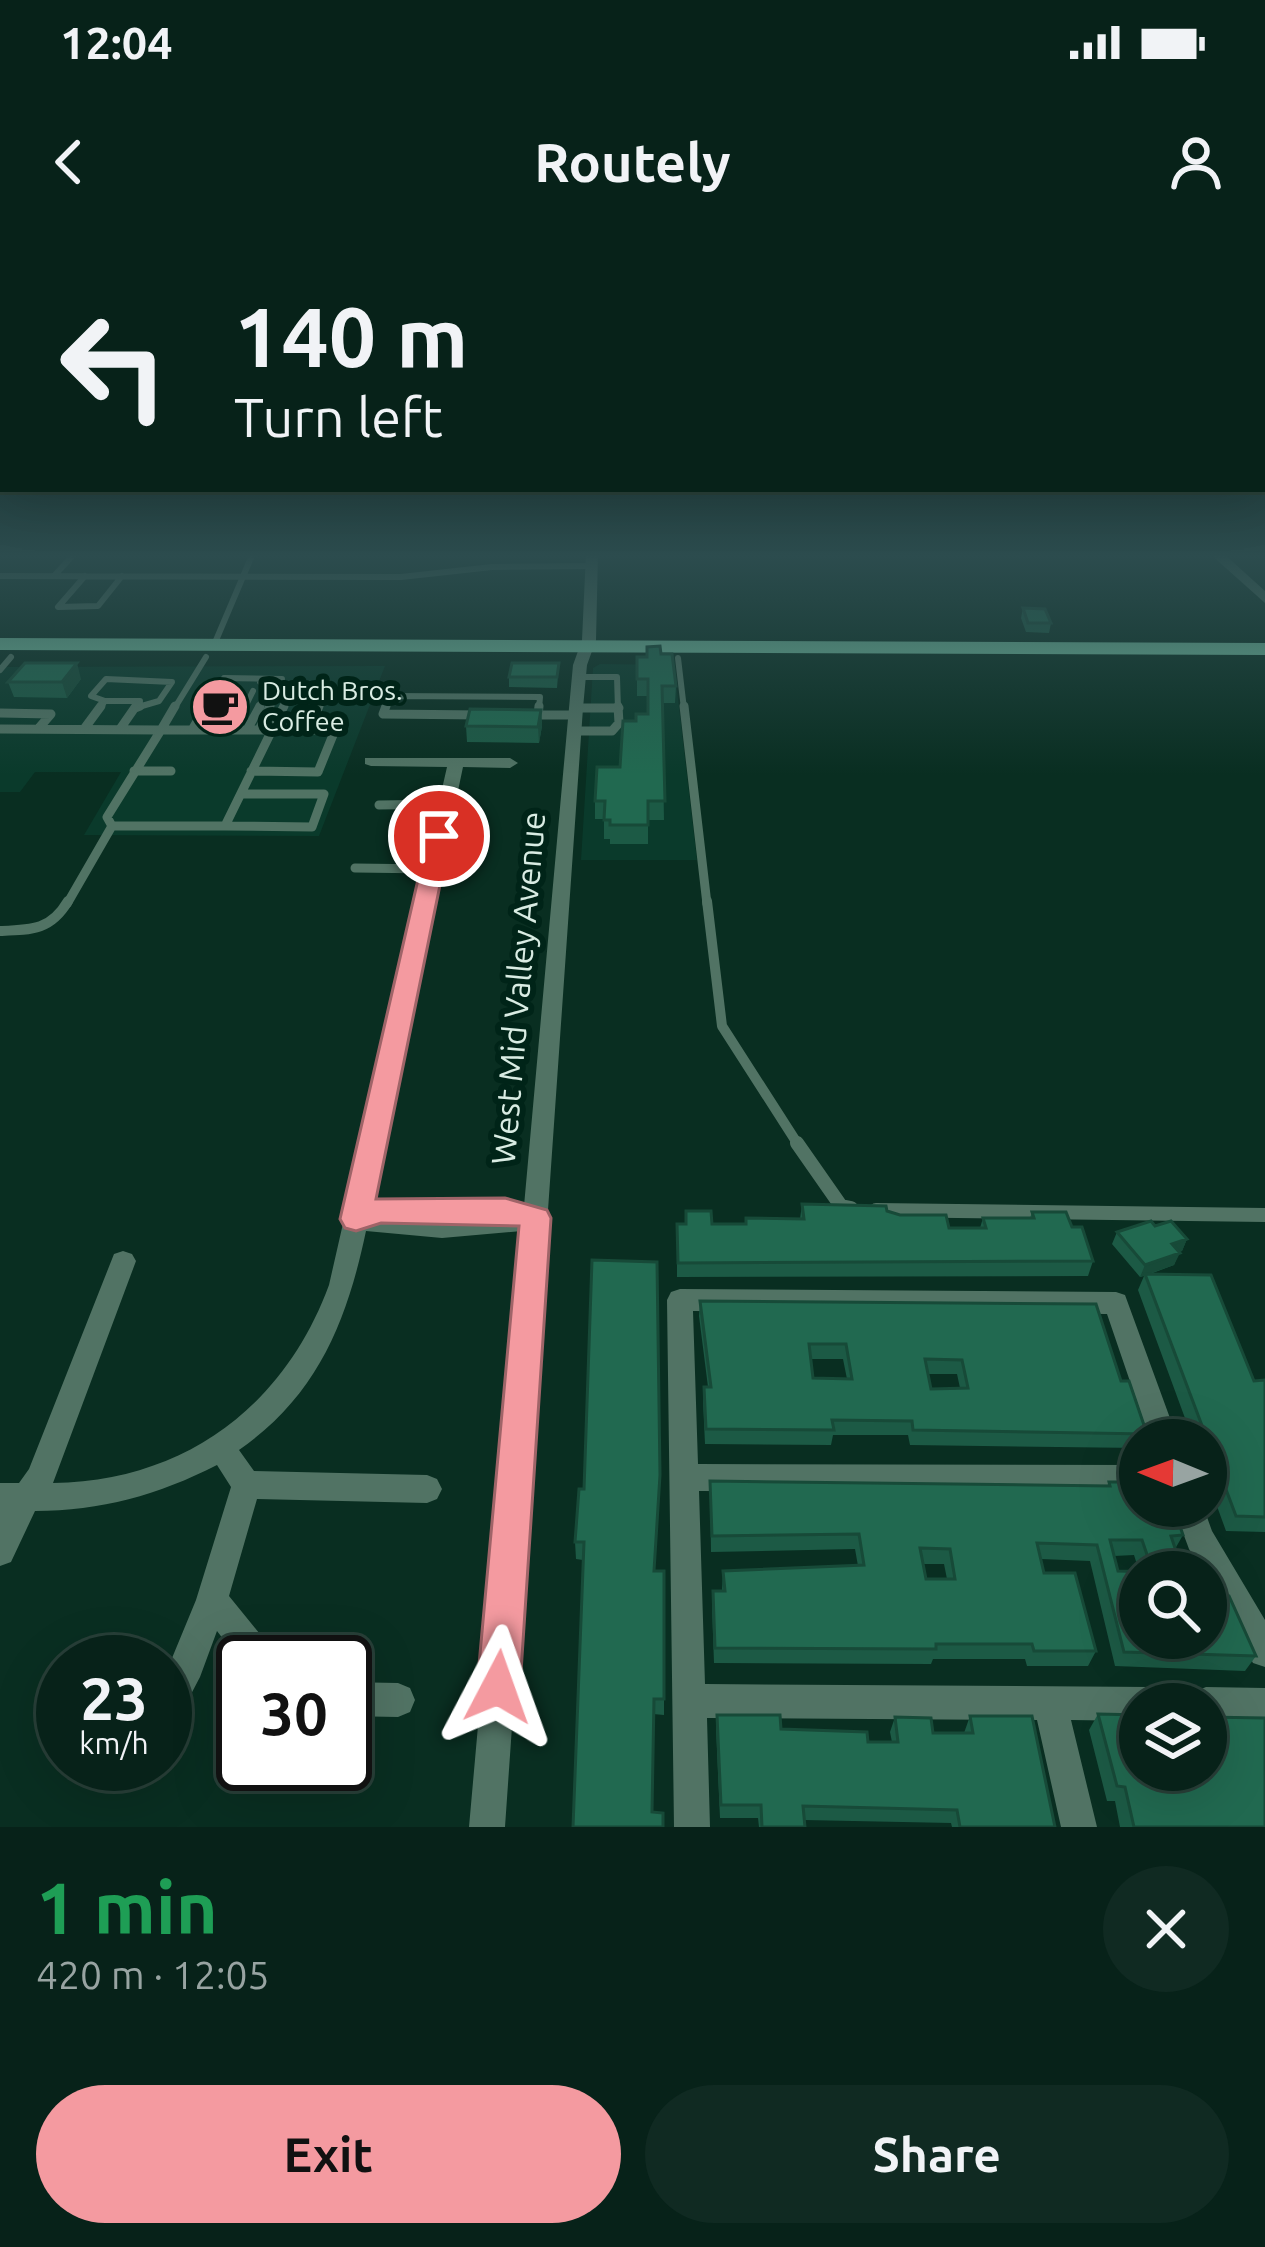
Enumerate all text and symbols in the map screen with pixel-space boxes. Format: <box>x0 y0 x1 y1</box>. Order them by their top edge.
text: 12:04 <box>60 17 173 68</box>
icon: back <box>36 129 102 195</box>
icon: person <box>1163 129 1229 195</box>
text: Routely <box>534 132 731 192</box>
icon: left <box>36 288 192 444</box>
text: 140 m <box>234 289 468 383</box>
text: Turn left <box>234 387 443 447</box>
place label: Dutch Bros. Coffee <box>262 675 403 736</box>
cafe icon: Dutch Bros. Coffee <box>189 676 251 738</box>
pin <box>388 785 490 887</box>
icon: arrive <box>406 803 472 869</box>
street label: West Mid Valley Avenue <box>484 810 551 1166</box>
north arrow <box>1119 1419 1227 1527</box>
map controls <box>1119 1419 1227 1791</box>
button: search <box>1119 1551 1227 1659</box>
position arrow <box>435 1624 561 1750</box>
speed limit sign: 30 <box>216 1635 372 1791</box>
text: 23 <box>80 1664 148 1731</box>
button: layers <box>1119 1683 1227 1791</box>
text: km/h <box>79 1726 149 1760</box>
button: close <box>1103 1866 1229 1992</box>
text: 1 min <box>36 1867 218 1948</box>
text: 420 m · 12:05 <box>36 1953 270 1996</box>
button: Exit <box>36 2085 621 2223</box>
button: Share <box>645 2085 1229 2223</box>

